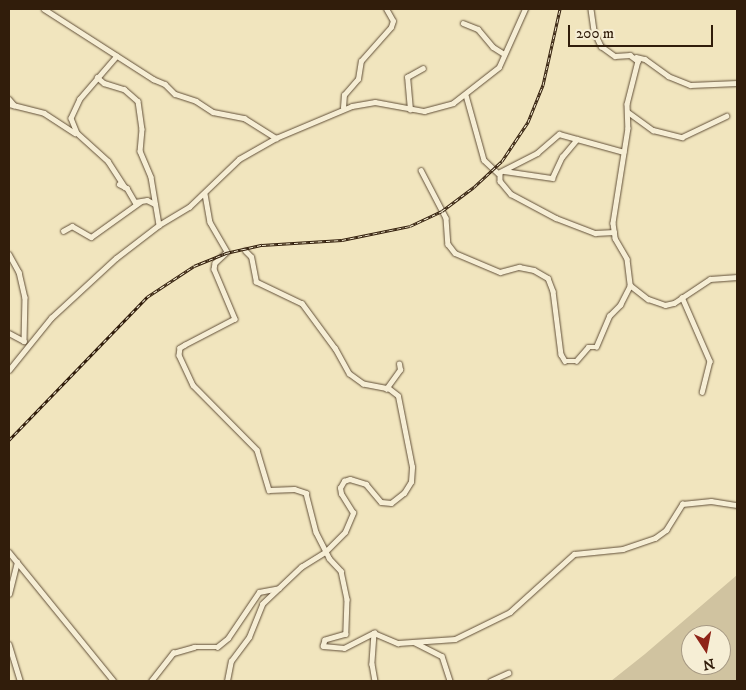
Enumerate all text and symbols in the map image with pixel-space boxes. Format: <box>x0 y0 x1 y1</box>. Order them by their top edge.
scale bar <box>571 15 716 47</box>
text: 200 m <box>576 24 614 43</box>
north arrow <box>681 625 731 675</box>
text: N <box>701 654 716 674</box>

